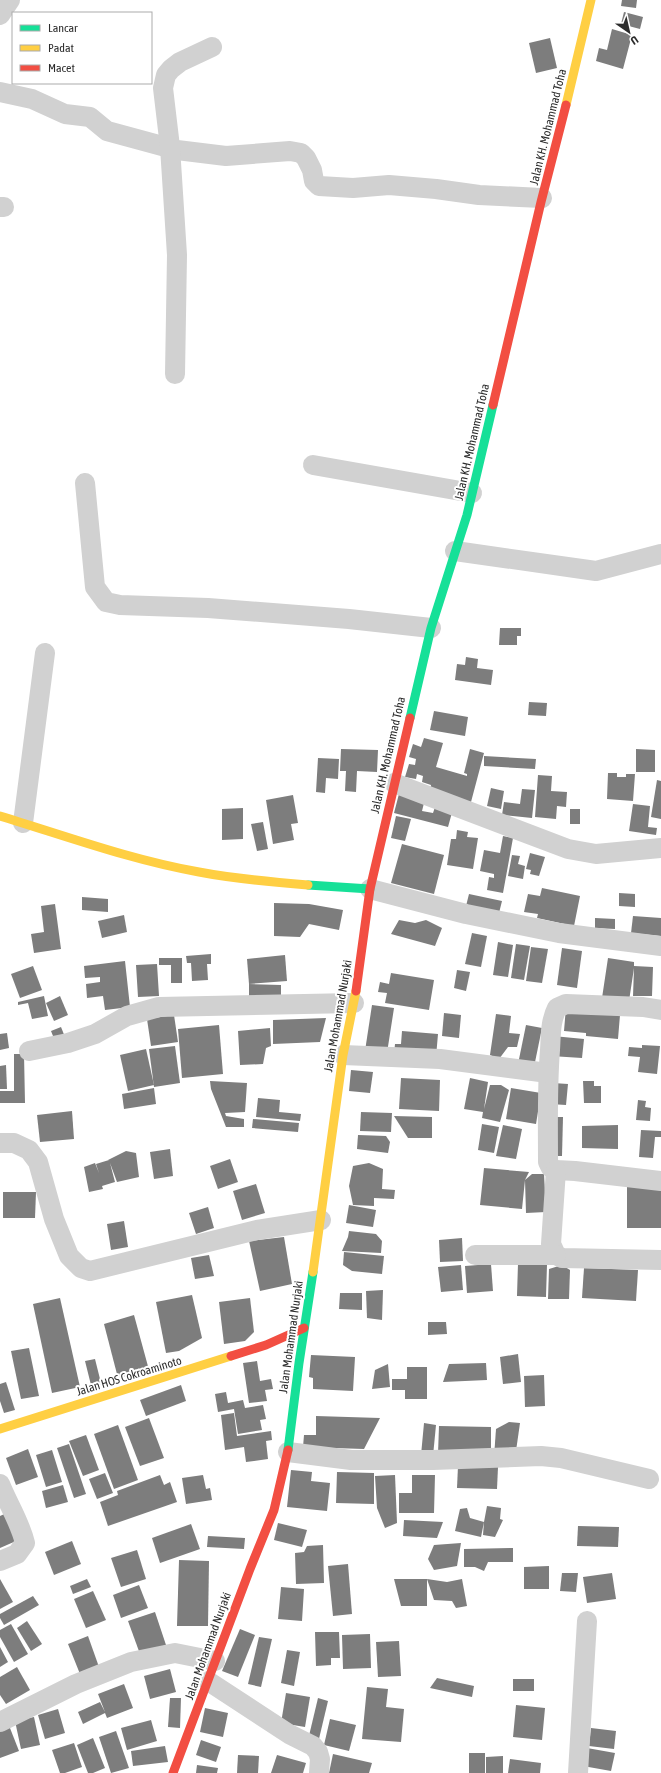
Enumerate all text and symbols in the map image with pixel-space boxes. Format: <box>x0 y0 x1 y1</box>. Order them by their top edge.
legend <box>12 12 152 84</box>
north arrow <box>609 12 649 52</box>
text: Lancar <box>48 21 78 35</box>
text: U <box>629 33 641 47</box>
text: Padat <box>48 41 74 55</box>
text: Macet <box>48 61 76 75</box>
street label: Jalan KH. Mohammad Toha <box>527 68 569 186</box>
street label: Jalan KH. Mohammad Toha <box>452 382 492 502</box>
street label: Jalan KH. Mohammad Toha <box>368 695 408 815</box>
street label: Jalan Mohammad Nurjaki <box>321 959 355 1073</box>
street label: Jalan Mohammad Nurjaki <box>276 1280 306 1394</box>
street label: Jalan HOS Cokroaminoto <box>75 1353 184 1399</box>
street label: Jalan Mohammad Nurjaki <box>182 1590 234 1702</box>

